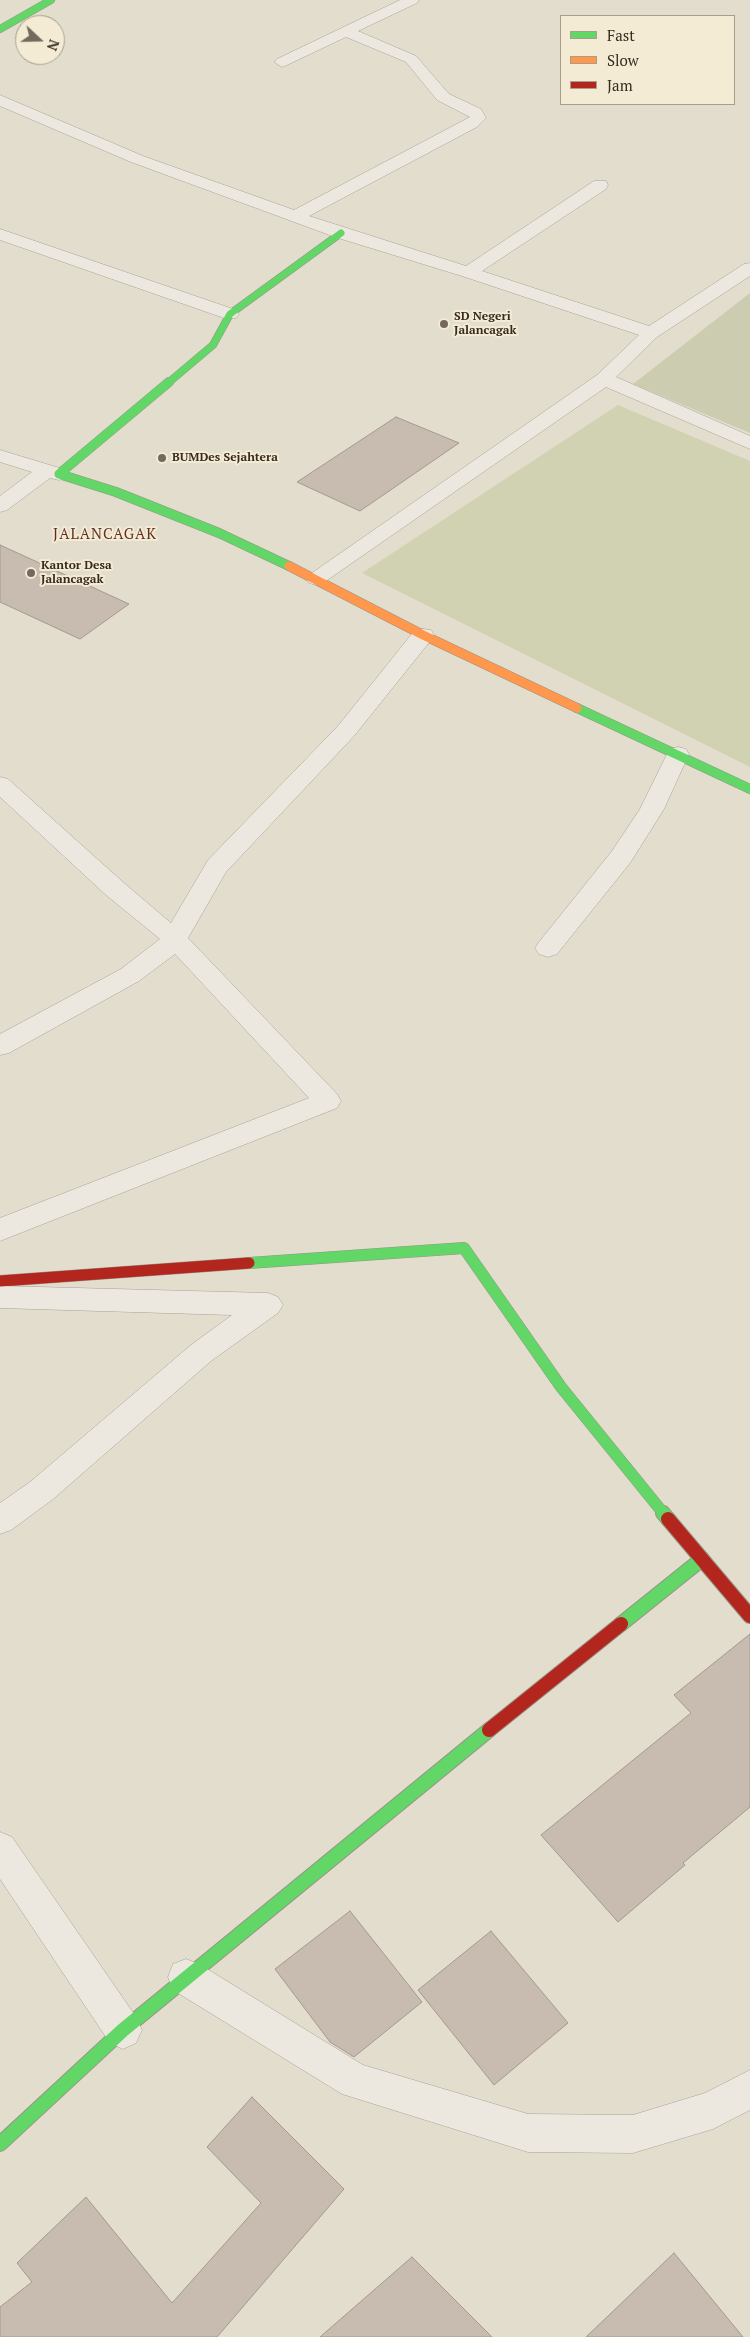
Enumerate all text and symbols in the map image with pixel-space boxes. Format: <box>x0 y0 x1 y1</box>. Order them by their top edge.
north arrow <box>15 15 65 65</box>
legend <box>560 15 735 105</box>
text: Fast <box>607 25 635 45</box>
text: N <box>43 37 64 54</box>
text: Slow <box>607 50 639 70</box>
text: Jam <box>607 75 633 95</box>
place label: SD Negeri Jalancagak <box>454 310 516 338</box>
marker: SD Negeri Jalancagak <box>438 318 450 330</box>
place label: BUMDes Sejahtera <box>172 451 278 465</box>
marker: BUMDes Sejahtera <box>156 452 168 464</box>
district label: JALANCAGAK <box>52 526 158 544</box>
place label: Kantor Desa Jalancagak <box>41 559 112 587</box>
marker: Kantor Desa Jalancagak <box>25 567 37 579</box>

